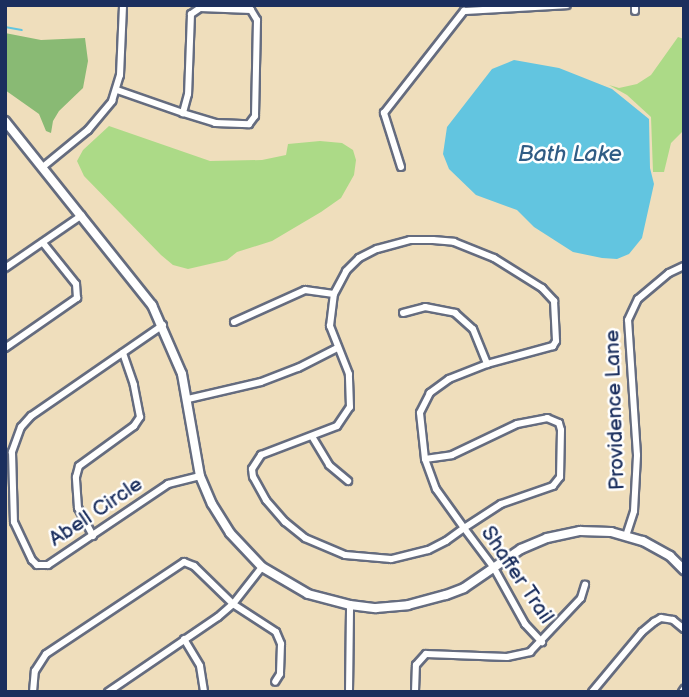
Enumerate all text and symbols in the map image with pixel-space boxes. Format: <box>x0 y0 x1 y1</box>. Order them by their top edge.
water label: Bath Lake <box>518 140 622 168</box>
street label: Providence Lane <box>600 329 630 491</box>
street label: Abell Circle <box>44 472 148 552</box>
street label: Shaffer Trail <box>475 521 559 629</box>

